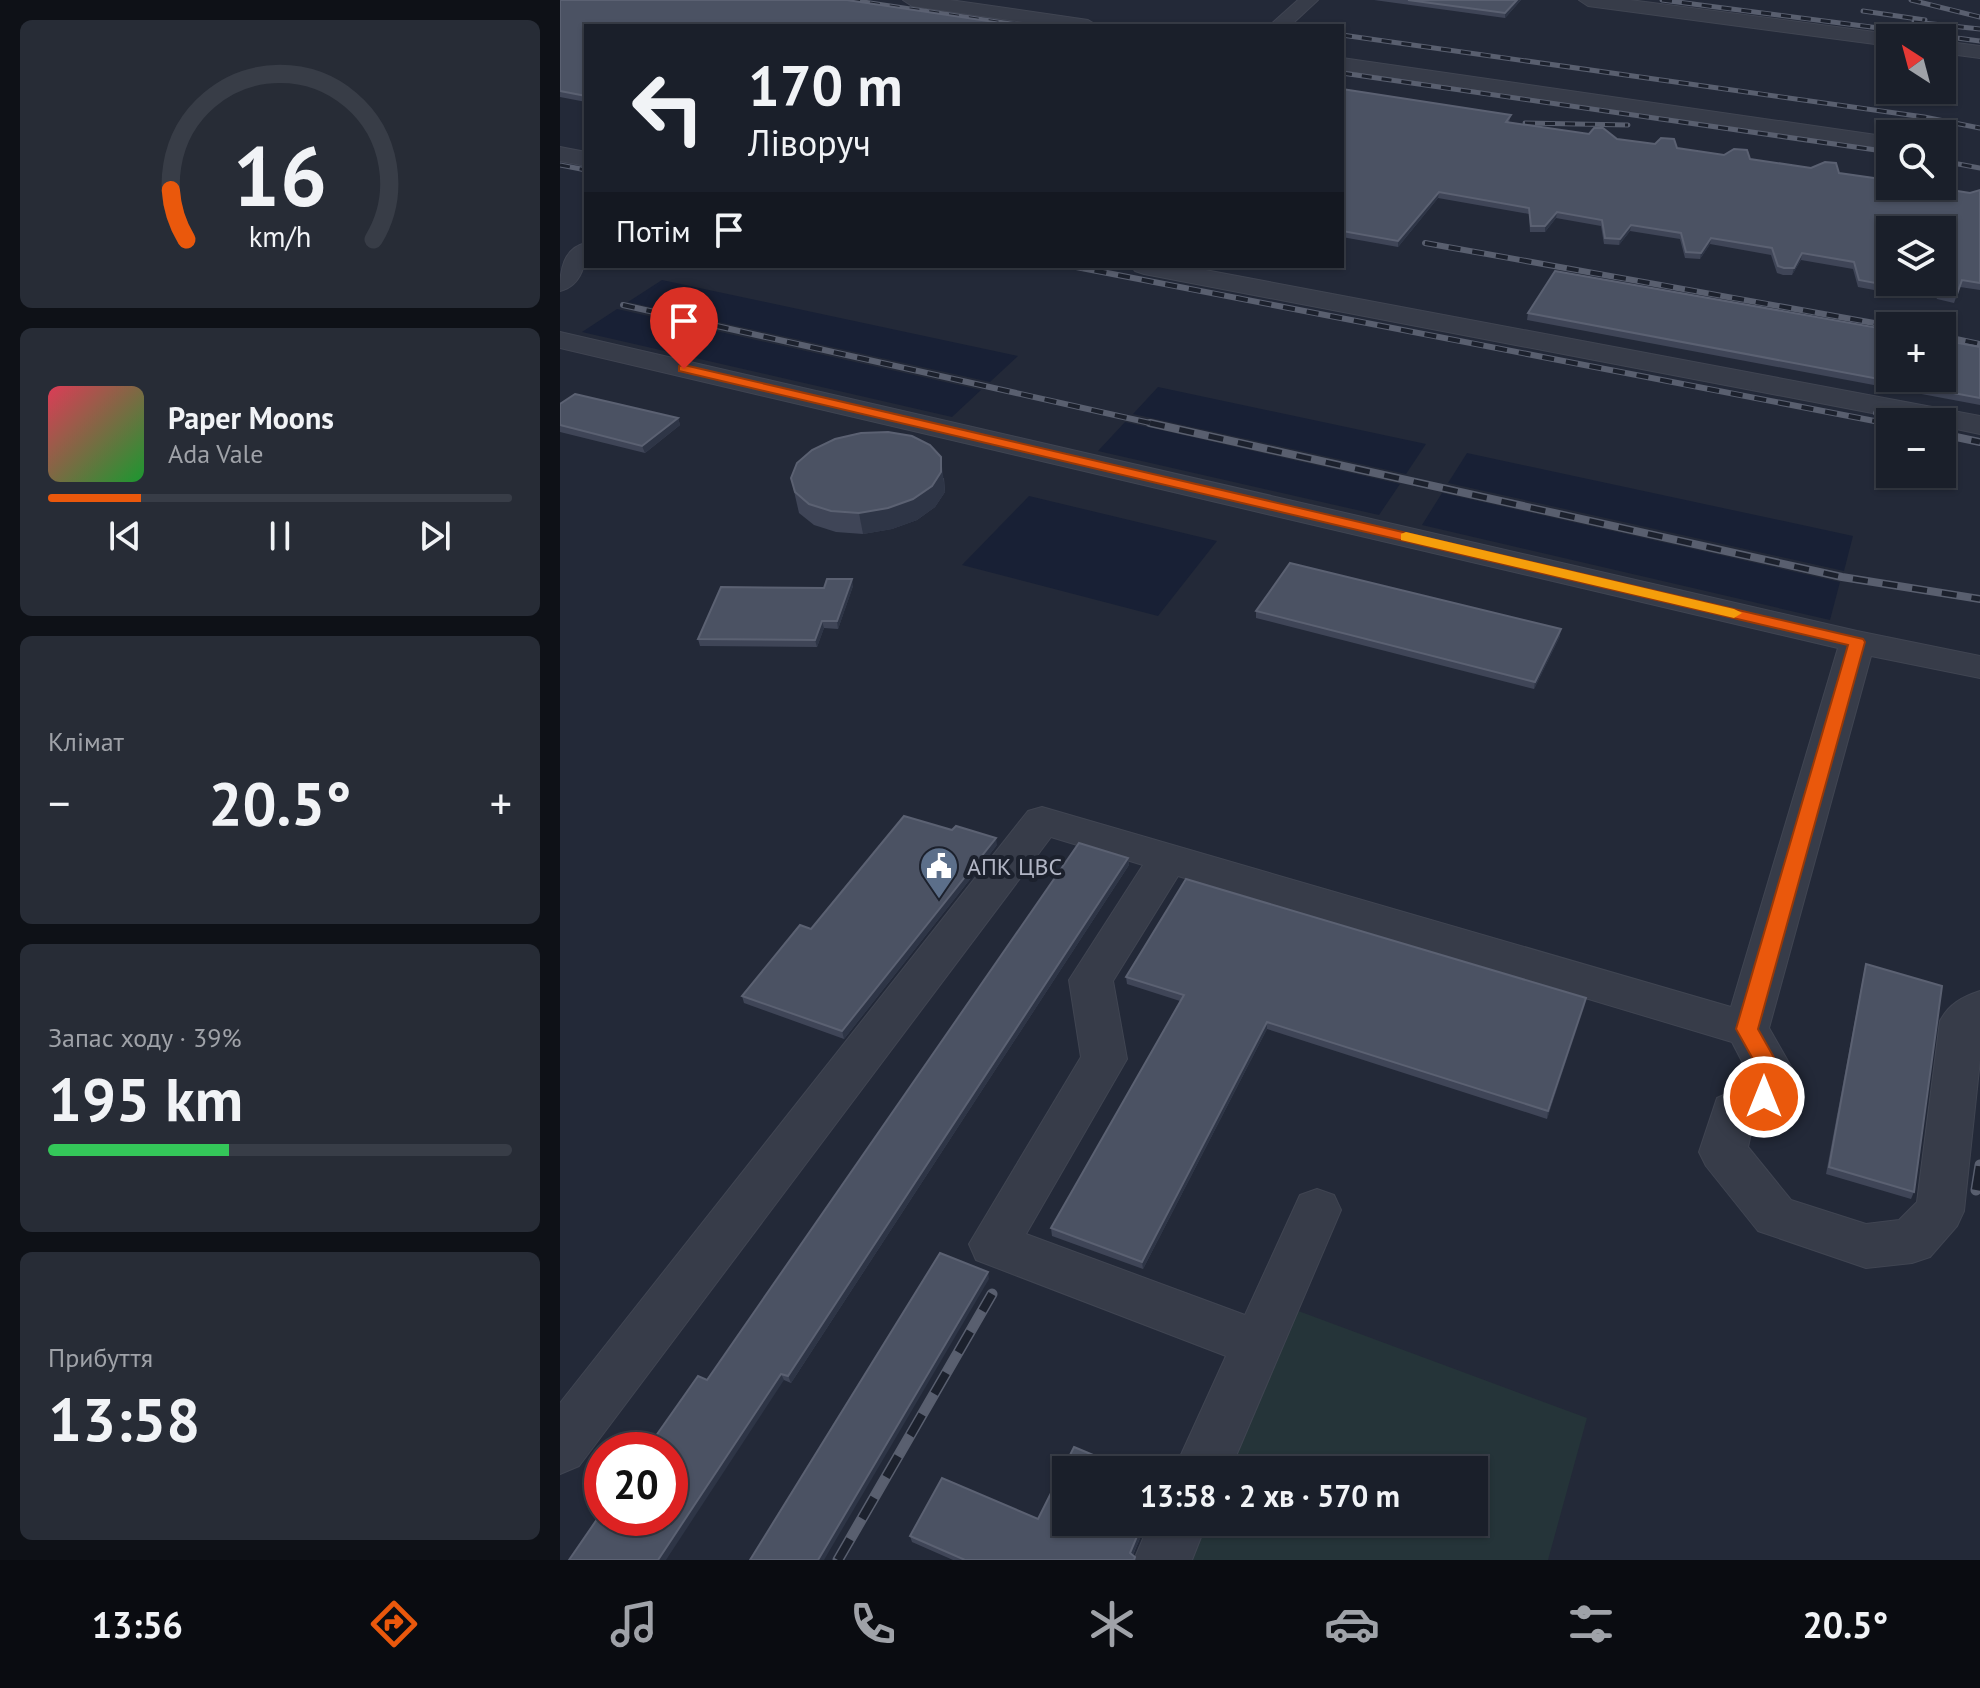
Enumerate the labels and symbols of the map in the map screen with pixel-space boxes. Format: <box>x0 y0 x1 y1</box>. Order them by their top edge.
north arrow <box>1876 24 1956 104</box>
pin <box>650 287 718 369</box>
public building icon: АПК ЦВС <box>918 845 960 900</box>
place label: АПК ЦВС <box>967 851 1062 882</box>
position arrow <box>1722 1055 1806 1139</box>
speed limit sign: 20 <box>584 1432 688 1536</box>

